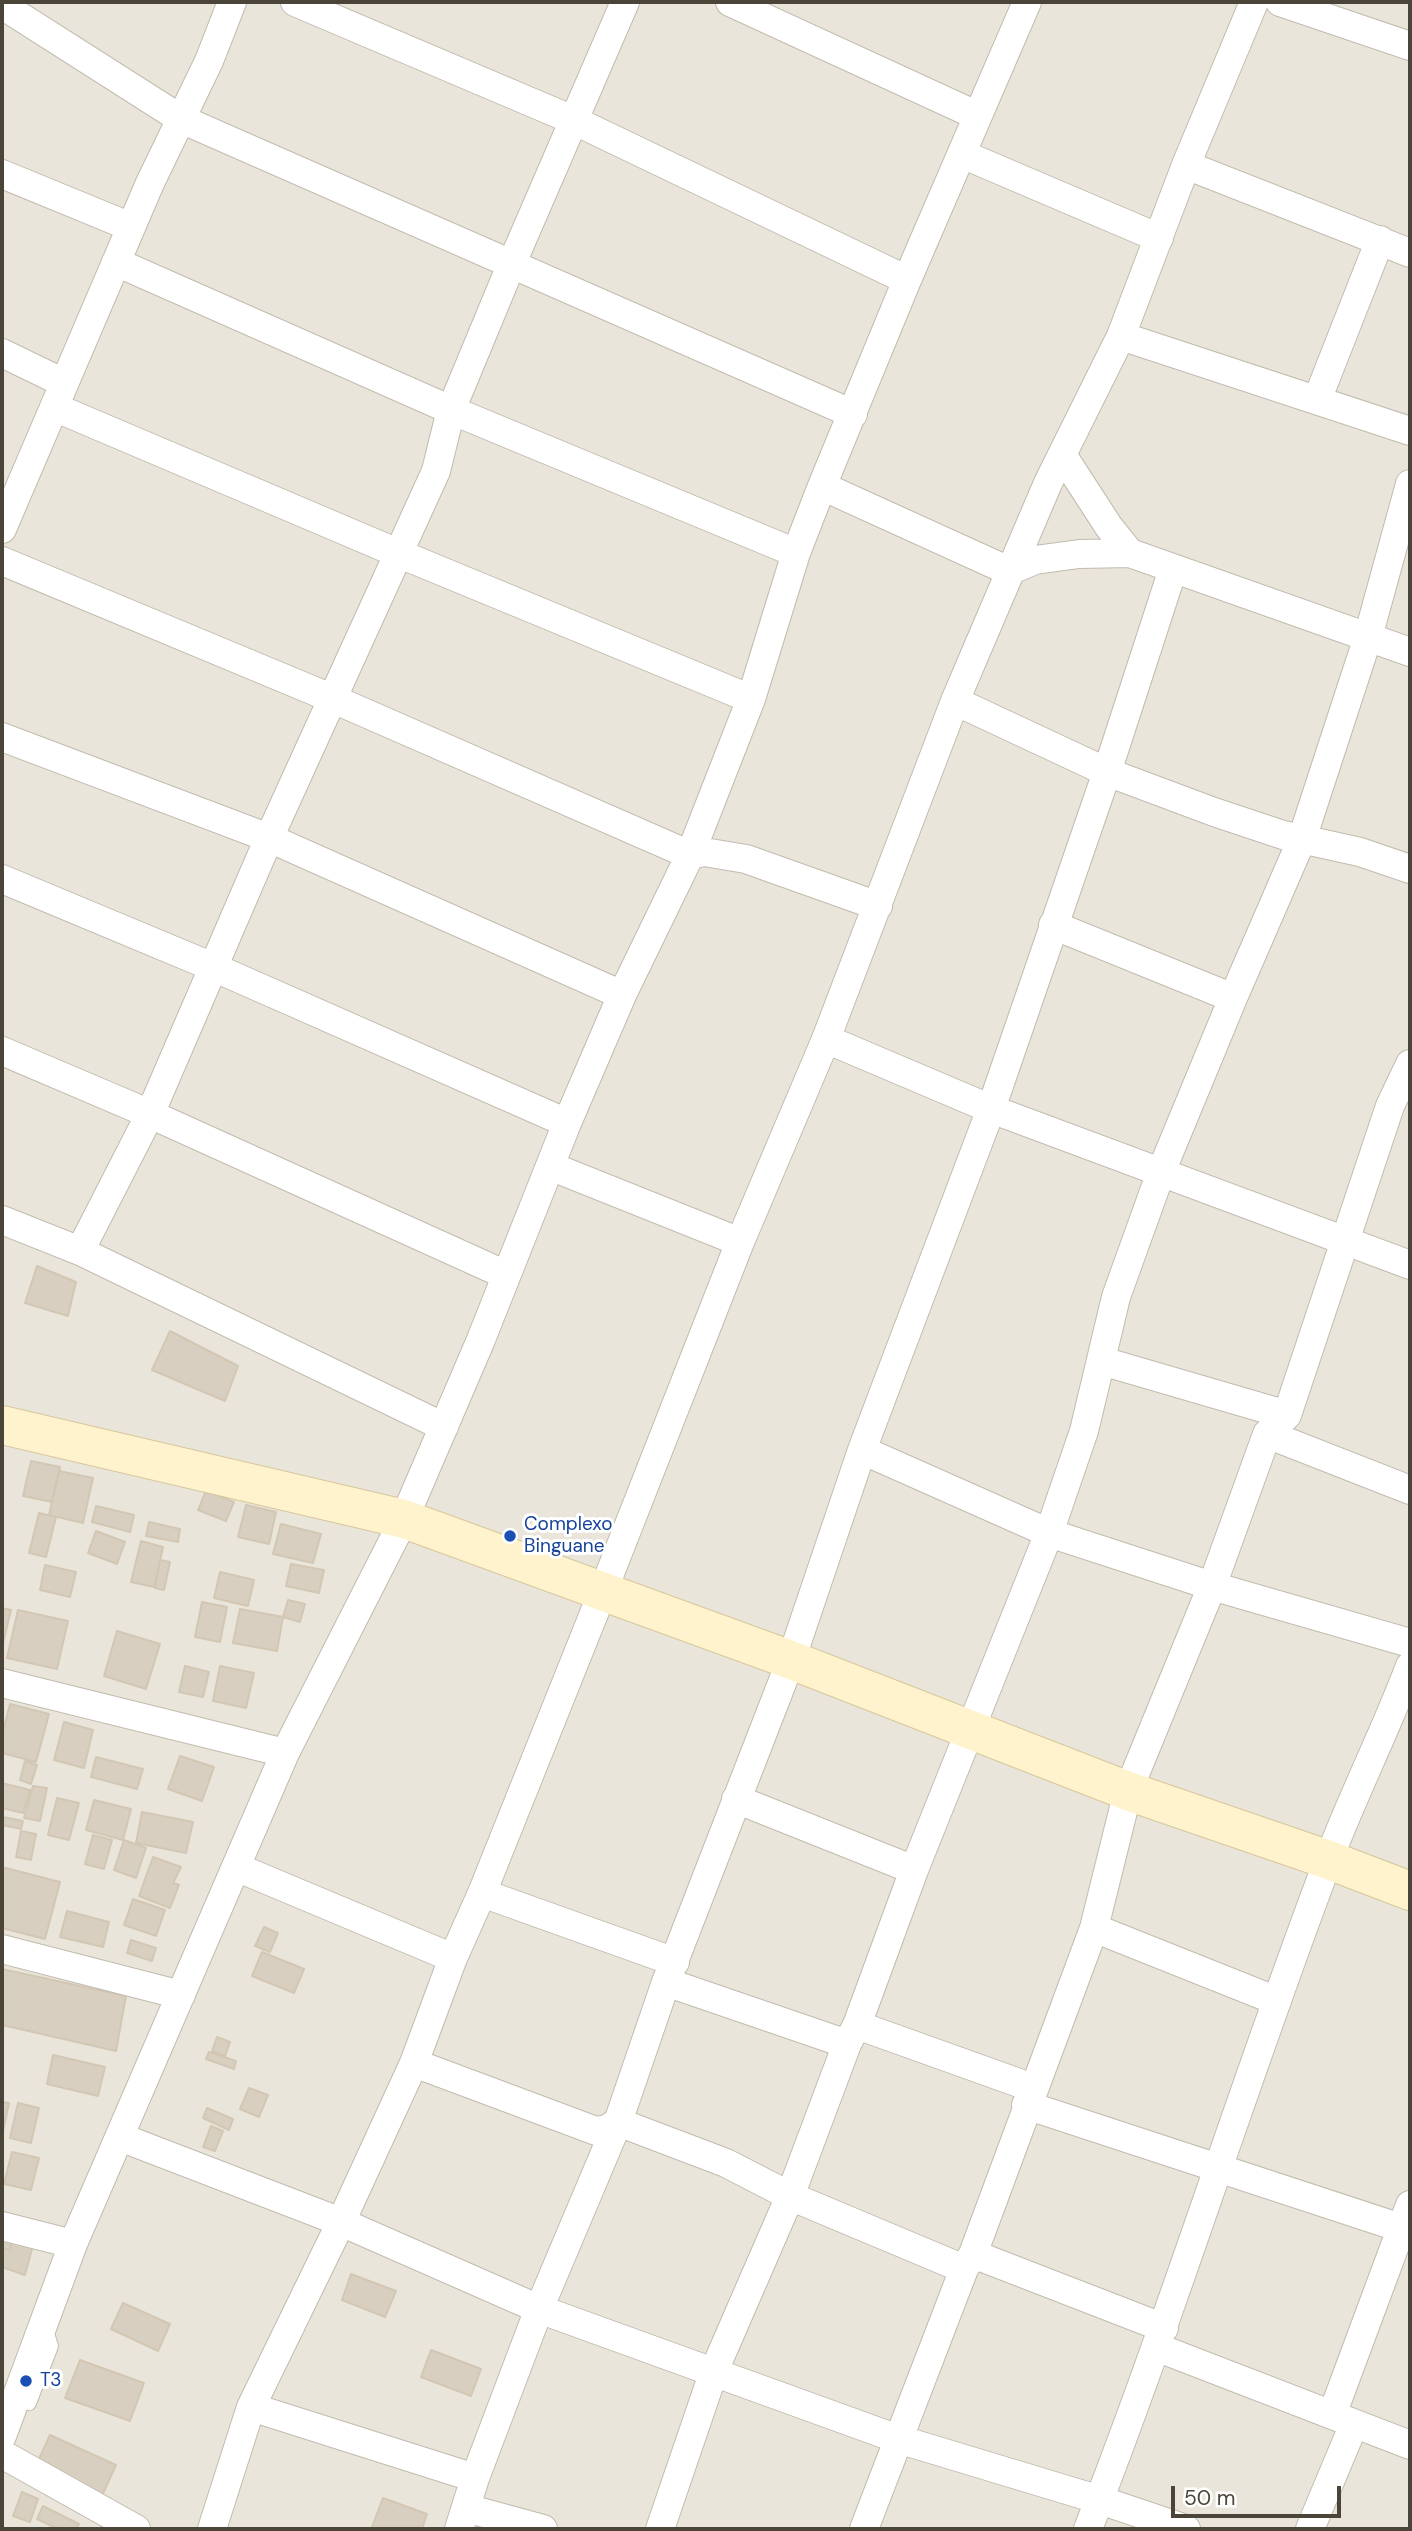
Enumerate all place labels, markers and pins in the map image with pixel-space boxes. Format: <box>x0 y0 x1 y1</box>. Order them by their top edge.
place label: Complexo Binguane <box>524 1514 613 1558</box>
marker: Complexo Binguane <box>502 1528 518 1544</box>
place label: T3 <box>40 2370 61 2392</box>
marker: T3 <box>18 2373 34 2389</box>

